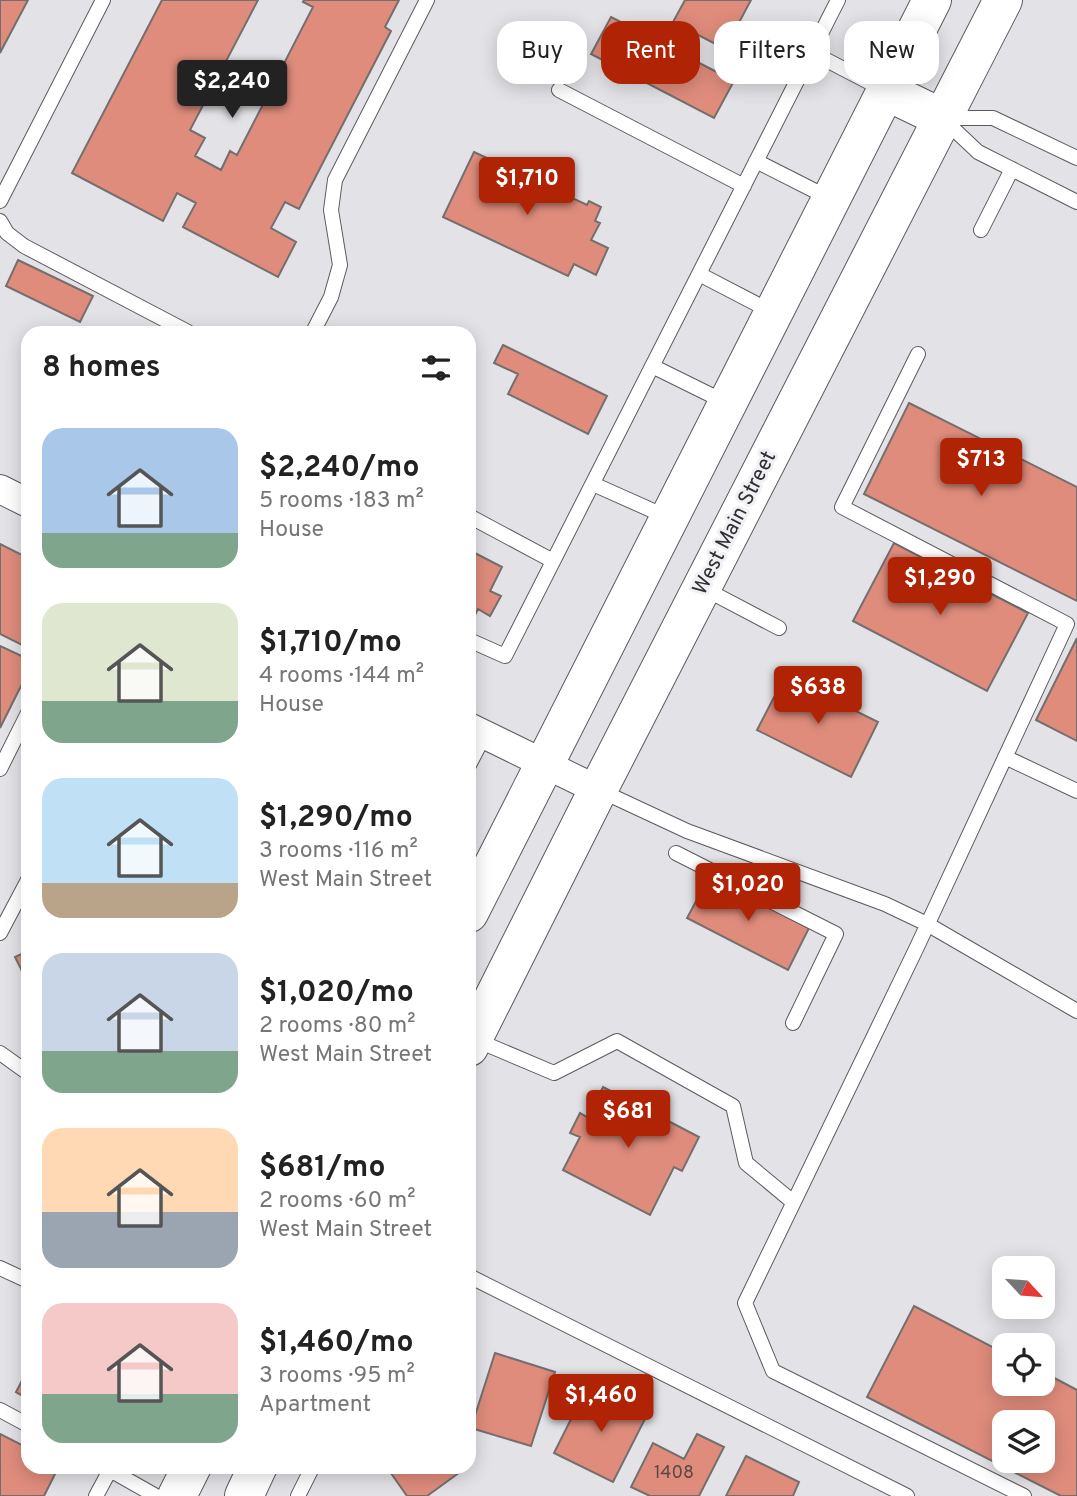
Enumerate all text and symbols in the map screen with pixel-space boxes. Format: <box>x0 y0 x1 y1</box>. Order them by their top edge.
chip: Buy <box>497 21 587 84</box>
chip: Rent <box>601 21 700 84</box>
chip: Filters <box>714 21 830 84</box>
chip: New <box>844 21 939 84</box>
pin: $2,240 <box>175 60 289 120</box>
text: $2,240 <box>193 68 271 97</box>
pin: $1,710 <box>470 158 584 217</box>
text: $1,710 <box>495 165 559 194</box>
icon: filters <box>417 349 455 387</box>
text: 8 homes <box>42 350 161 387</box>
pin: $713 <box>940 438 1022 498</box>
street label: West Main Street <box>687 446 783 600</box>
text: $713 <box>956 446 1006 475</box>
text: $2,240/mo <box>259 450 419 487</box>
icon: home <box>98 456 182 540</box>
text: 5 rooms · 183 m² <box>259 487 424 516</box>
text: House <box>259 516 324 545</box>
pin: $1,290 <box>883 558 997 617</box>
text: $1,290 <box>904 565 976 594</box>
text: $1,710/mo <box>259 625 402 662</box>
icon: home <box>98 631 182 715</box>
text: 4 rooms · 144 m² <box>259 662 424 691</box>
pin: $638 <box>777 666 859 726</box>
text: $638 <box>790 674 846 703</box>
text: House <box>259 691 324 720</box>
text: $1,290/mo <box>259 800 413 837</box>
icon: home <box>98 806 182 890</box>
text: 3 rooms · 116 m² <box>259 837 418 866</box>
pin: $1,020 <box>691 864 805 923</box>
text: West Main Street <box>259 866 432 895</box>
text: $1,020 <box>711 871 785 900</box>
text: $1,020/mo <box>259 975 414 1012</box>
icon: home <box>98 981 182 1065</box>
text: 2 rooms · 80 m² <box>259 1012 416 1041</box>
text: West Main Street <box>259 1041 432 1070</box>
pin: $681 <box>587 1090 669 1150</box>
text: $681 <box>602 1098 654 1127</box>
text: $681/mo <box>259 1150 386 1187</box>
icon: home <box>98 1156 182 1240</box>
text: 2 rooms · 60 m² <box>259 1187 416 1216</box>
text: West Main Street <box>259 1216 432 1245</box>
north arrow <box>992 1256 1055 1320</box>
map controls <box>992 1256 1055 1473</box>
text: $1,460/mo <box>259 1325 413 1362</box>
icon: home <box>98 1331 182 1415</box>
button: locate <box>992 1333 1055 1396</box>
text: 3 rooms · 95 m² <box>259 1362 415 1391</box>
pin: $1,460 <box>544 1374 658 1434</box>
text: $1,460 <box>564 1382 638 1411</box>
text: Apartment <box>259 1391 371 1420</box>
button: layers <box>992 1410 1055 1473</box>
house number: 1408 <box>654 1462 694 1485</box>

